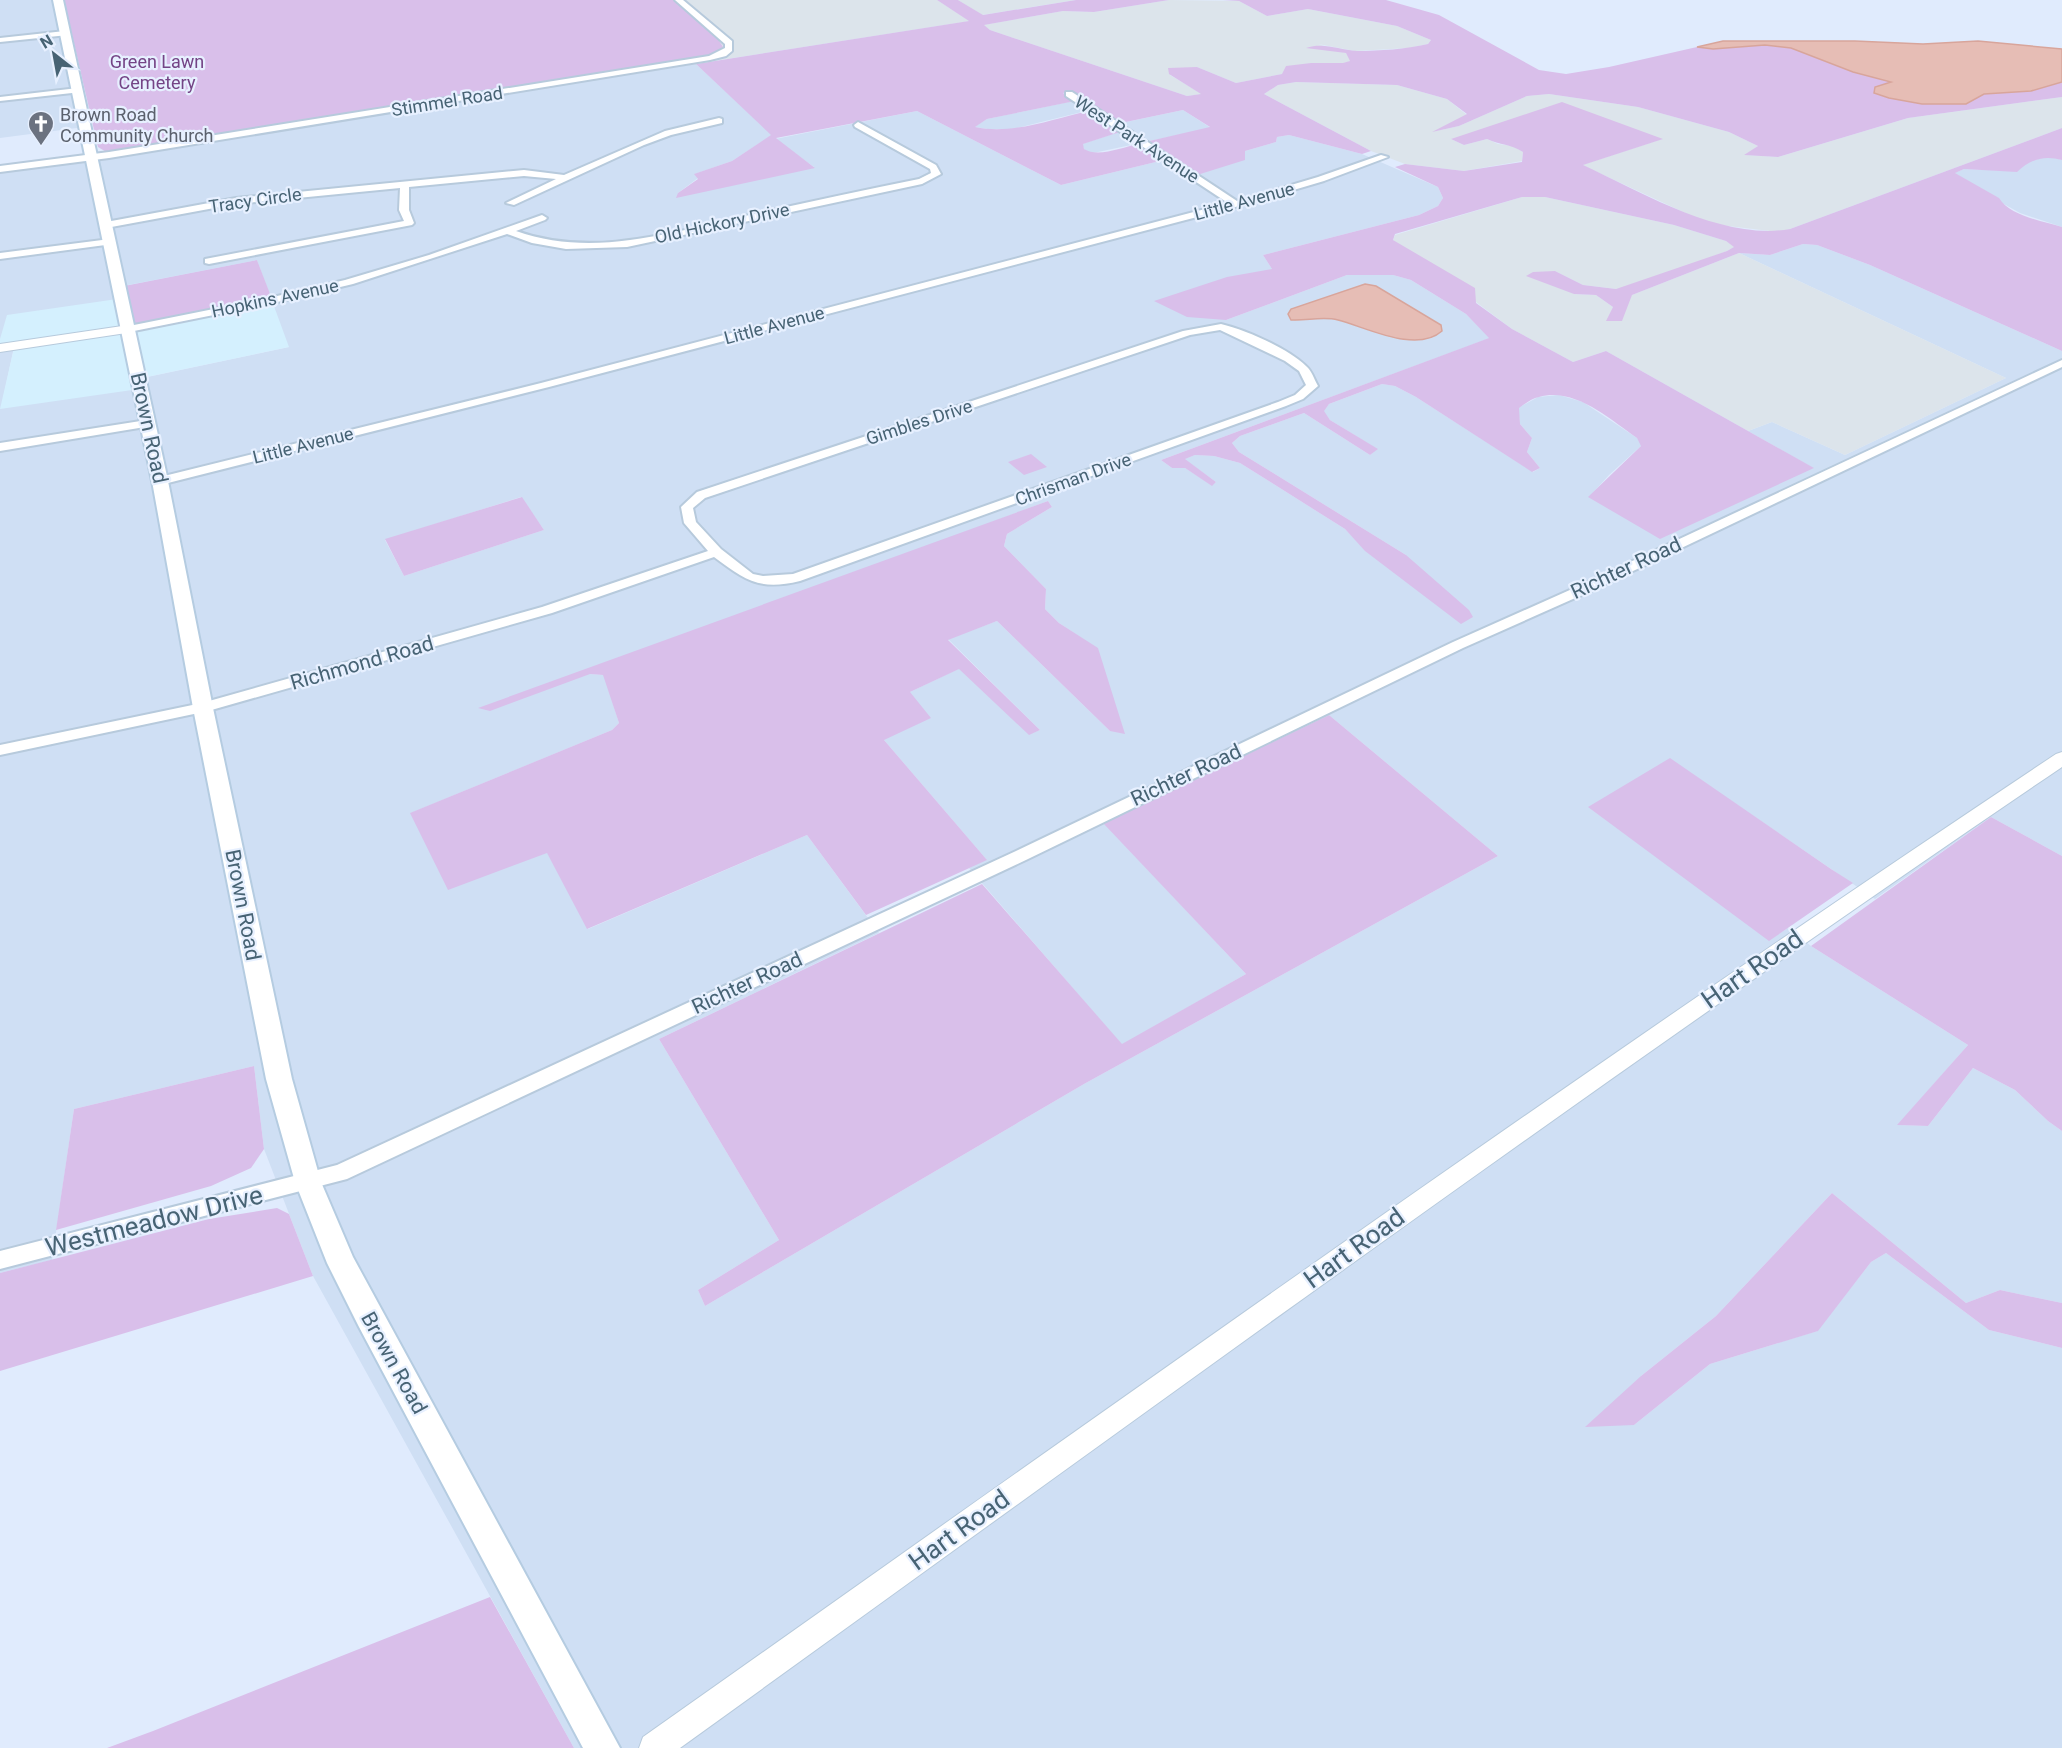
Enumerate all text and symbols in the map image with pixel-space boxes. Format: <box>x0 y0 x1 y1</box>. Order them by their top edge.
north arrow <box>24 24 84 84</box>
text: N <box>37 31 56 53</box>
park label: Green Lawn Cemetery <box>110 51 204 93</box>
street label: Stimmel Road <box>390 82 504 120</box>
street label: West Park Avenue <box>1071 91 1203 187</box>
place label: Brown Road Community Church <box>60 104 213 146</box>
church icon: Brown Road Community Church <box>26 109 56 147</box>
street label: Little Avenue <box>1191 178 1297 224</box>
street label: Tracy Circle <box>207 183 303 217</box>
street label: Old Hickory Drive <box>653 198 791 248</box>
street label: Hopkins Avenue <box>210 274 340 322</box>
street label: Little Avenue <box>721 302 827 348</box>
street label: Brown Road <box>126 370 172 486</box>
street label: Gimbles Drive <box>863 395 975 449</box>
street label: Little Avenue <box>250 422 356 468</box>
street label: Chrisman Drive <box>1012 448 1134 510</box>
street label: Richter Road <box>1567 532 1685 604</box>
street label: Richmond Road <box>288 631 436 695</box>
street label: Richter Road <box>1127 739 1245 811</box>
street label: Brown Road <box>220 847 266 963</box>
street label: Hart Road <box>1696 923 1808 1015</box>
street label: Richter Road <box>688 947 806 1019</box>
street label: Westmeadow Drive <box>42 1179 266 1263</box>
street label: Hart Road <box>1298 1202 1410 1294</box>
street label: Brown Road <box>356 1308 432 1418</box>
street label: Hart Road <box>903 1484 1015 1576</box>

